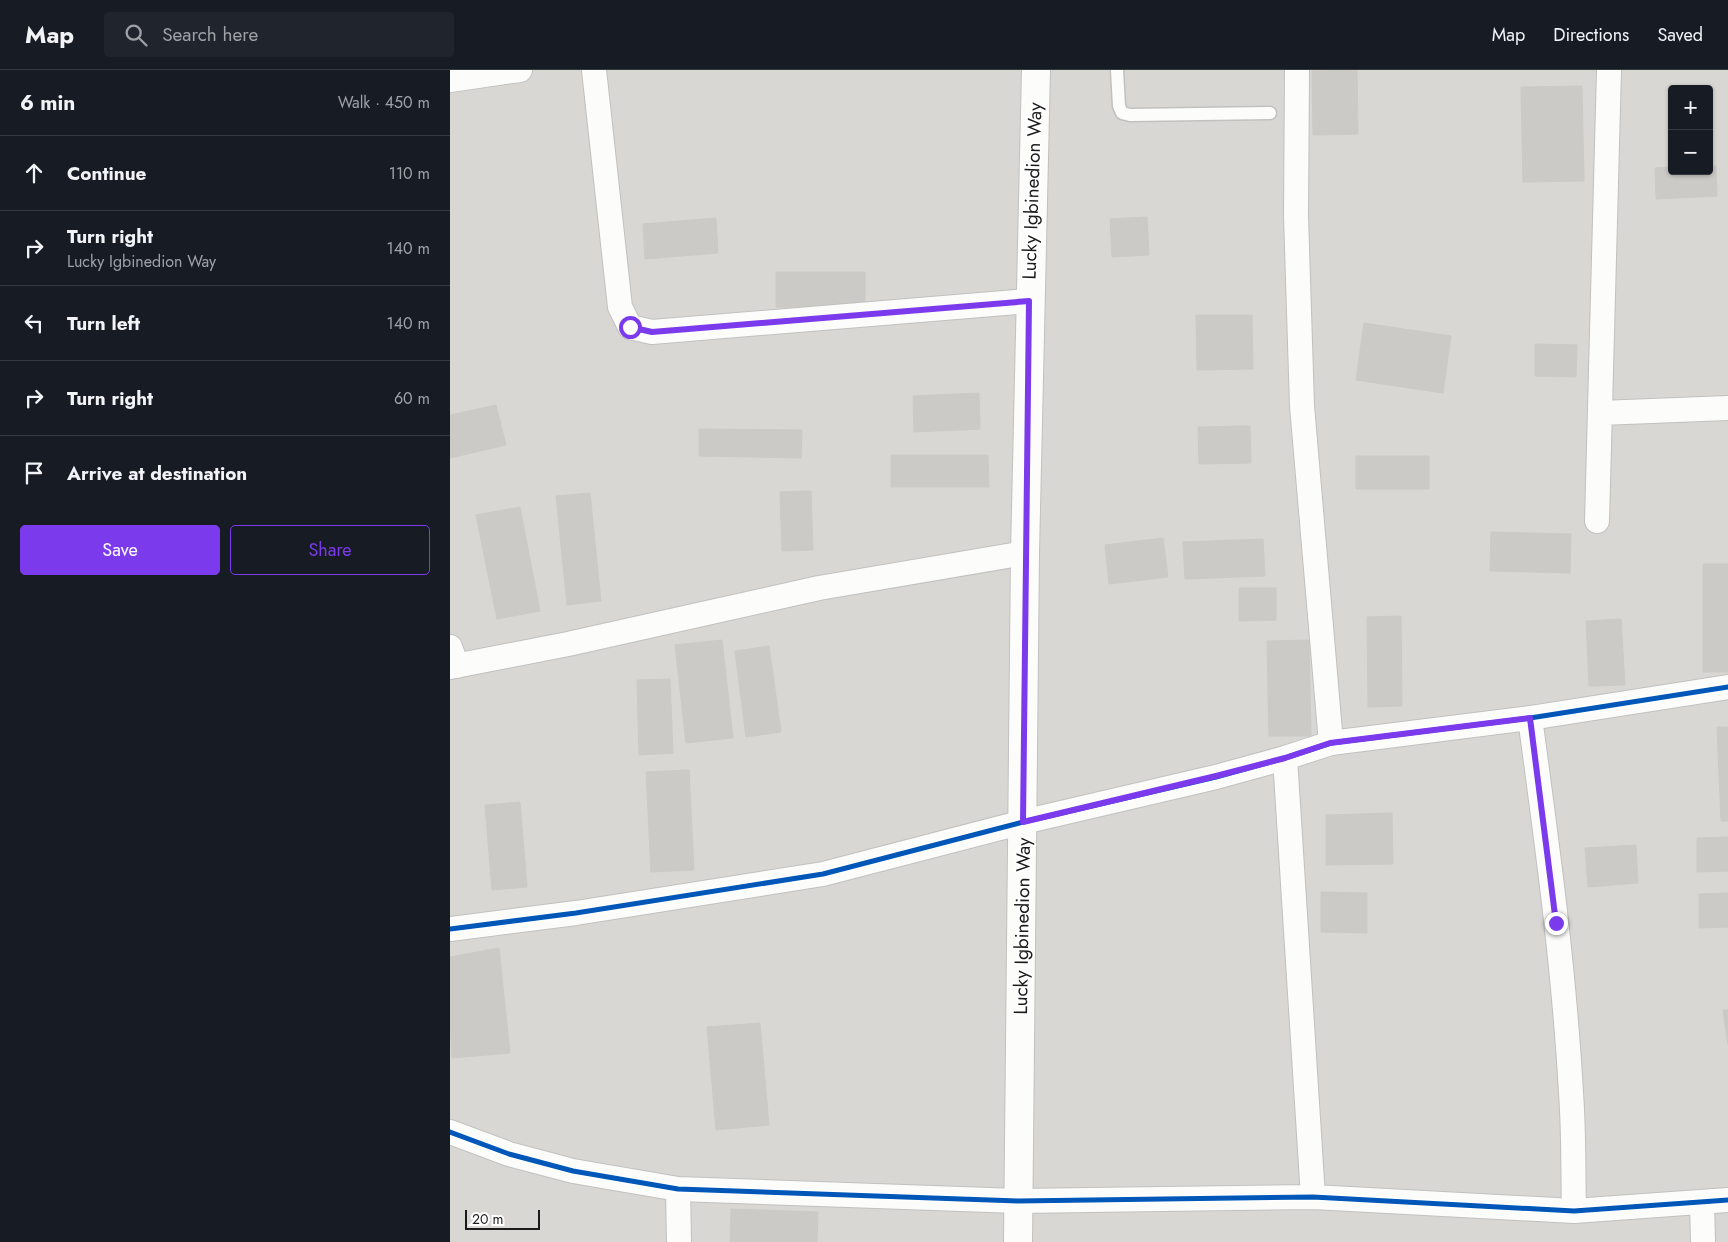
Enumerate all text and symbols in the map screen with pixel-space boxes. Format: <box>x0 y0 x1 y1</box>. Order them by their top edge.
search box <box>104 12 454 57</box>
text: Map <box>25 17 74 52</box>
icon: search <box>122 21 150 49</box>
text: Search here <box>162 21 258 48</box>
text: Map <box>1492 22 1525 48</box>
text: Directions <box>1553 22 1629 48</box>
text: Saved <box>1657 22 1703 48</box>
map controls <box>1668 85 1713 175</box>
button: + <box>1668 85 1713 130</box>
text: 6 min <box>20 88 75 118</box>
text: Walk · 450 m <box>338 91 430 114</box>
street label: Lucky Igbinedion Way <box>1015 101 1049 280</box>
button: − <box>1668 130 1713 175</box>
icon: ahead <box>20 159 48 187</box>
text: Continue <box>67 160 146 187</box>
text: 110 m <box>389 162 430 185</box>
text: Turn right <box>67 223 153 250</box>
icon: right <box>20 234 48 262</box>
text: 140 m <box>387 237 430 260</box>
text: Lucky Igbinedion Way <box>67 250 216 273</box>
icon: left <box>20 309 48 337</box>
text: Turn left <box>67 310 140 337</box>
text: 140 m <box>387 312 430 335</box>
route start <box>619 316 642 339</box>
icon: right <box>20 384 48 412</box>
text: Turn right <box>67 385 153 412</box>
text: 60 m <box>394 387 430 410</box>
icon: arrive <box>20 459 48 487</box>
text: Arrive at destination <box>67 460 247 487</box>
button: Save <box>20 525 220 575</box>
button: Share <box>230 525 430 575</box>
street label: Lucky Igbinedion Way <box>1007 837 1037 1015</box>
route end <box>1545 912 1568 935</box>
scale bar <box>465 1207 540 1230</box>
text: 20 m <box>472 1209 504 1229</box>

